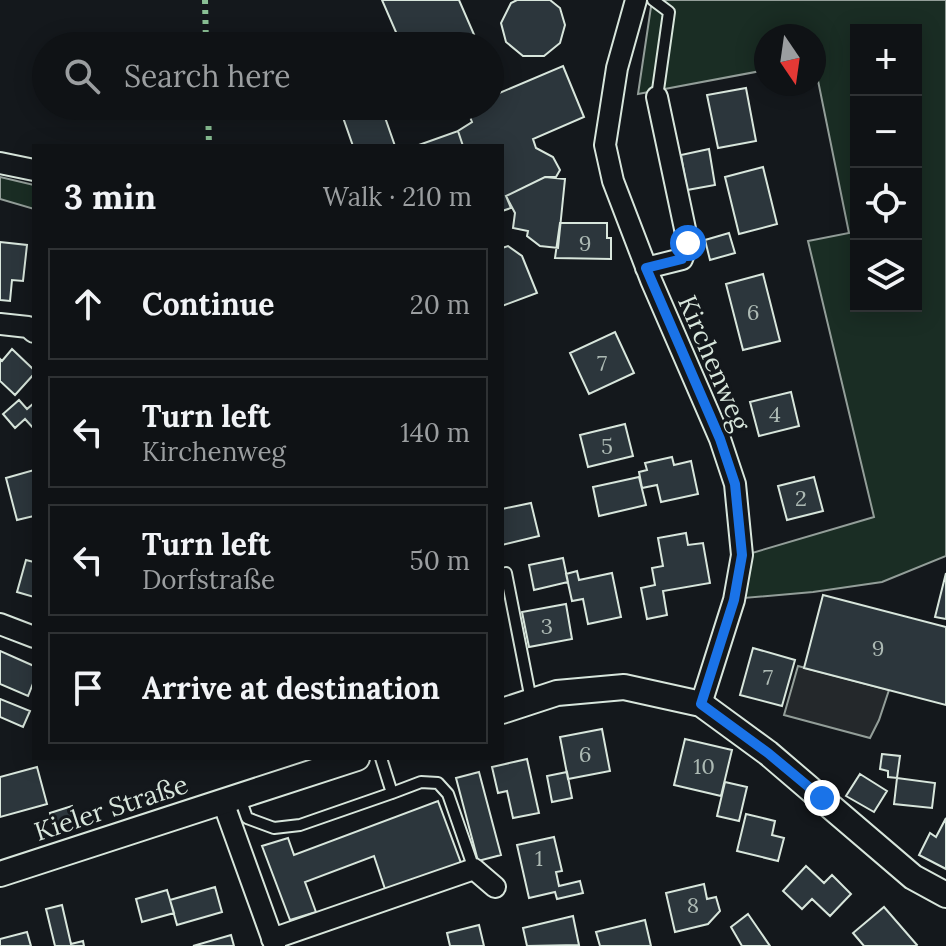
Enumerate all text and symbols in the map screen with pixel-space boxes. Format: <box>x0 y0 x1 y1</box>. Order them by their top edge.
north arrow <box>754 24 826 96</box>
map controls <box>850 24 922 312</box>
button: + <box>850 24 922 96</box>
search box <box>32 32 504 120</box>
icon: search <box>60 54 104 98</box>
text: Search here <box>124 57 291 95</box>
button: − <box>850 96 922 168</box>
button: locate <box>850 168 922 240</box>
text: 3 min <box>64 175 156 218</box>
text: Walk · 210 m <box>323 180 472 213</box>
route start <box>670 225 706 261</box>
house number: 9 <box>579 229 591 257</box>
button: layers <box>850 240 922 312</box>
icon: ahead <box>66 282 110 326</box>
text: Continue <box>142 285 274 323</box>
text: 20 m <box>410 288 470 321</box>
street label: Kirchenweg <box>671 290 758 436</box>
house number: 6 <box>747 298 759 326</box>
house number: 7 <box>597 349 607 377</box>
text: Turn left <box>142 397 270 435</box>
house number: 4 <box>769 400 781 428</box>
icon: left <box>66 410 110 454</box>
text: 140 m <box>400 416 470 449</box>
house number: 5 <box>601 432 613 460</box>
text: Kirchenweg <box>142 435 286 468</box>
house number: 2 <box>795 484 807 512</box>
text: Turn left <box>142 525 270 563</box>
icon: left <box>66 538 110 582</box>
text: 50 m <box>410 544 470 577</box>
text: Dorfstraße <box>142 563 275 596</box>
house number: 3 <box>541 612 553 640</box>
house number: 9 <box>872 634 884 662</box>
house number: 7 <box>763 663 773 691</box>
icon: arrive <box>66 666 110 710</box>
text: Arrive at destination <box>142 669 440 707</box>
house number: 6 <box>579 740 591 768</box>
house number: 10 <box>693 752 715 780</box>
street label: Kieler Straße <box>30 767 192 848</box>
route end <box>804 780 840 816</box>
house number: 1 <box>535 844 543 872</box>
house number: 8 <box>687 891 699 919</box>

